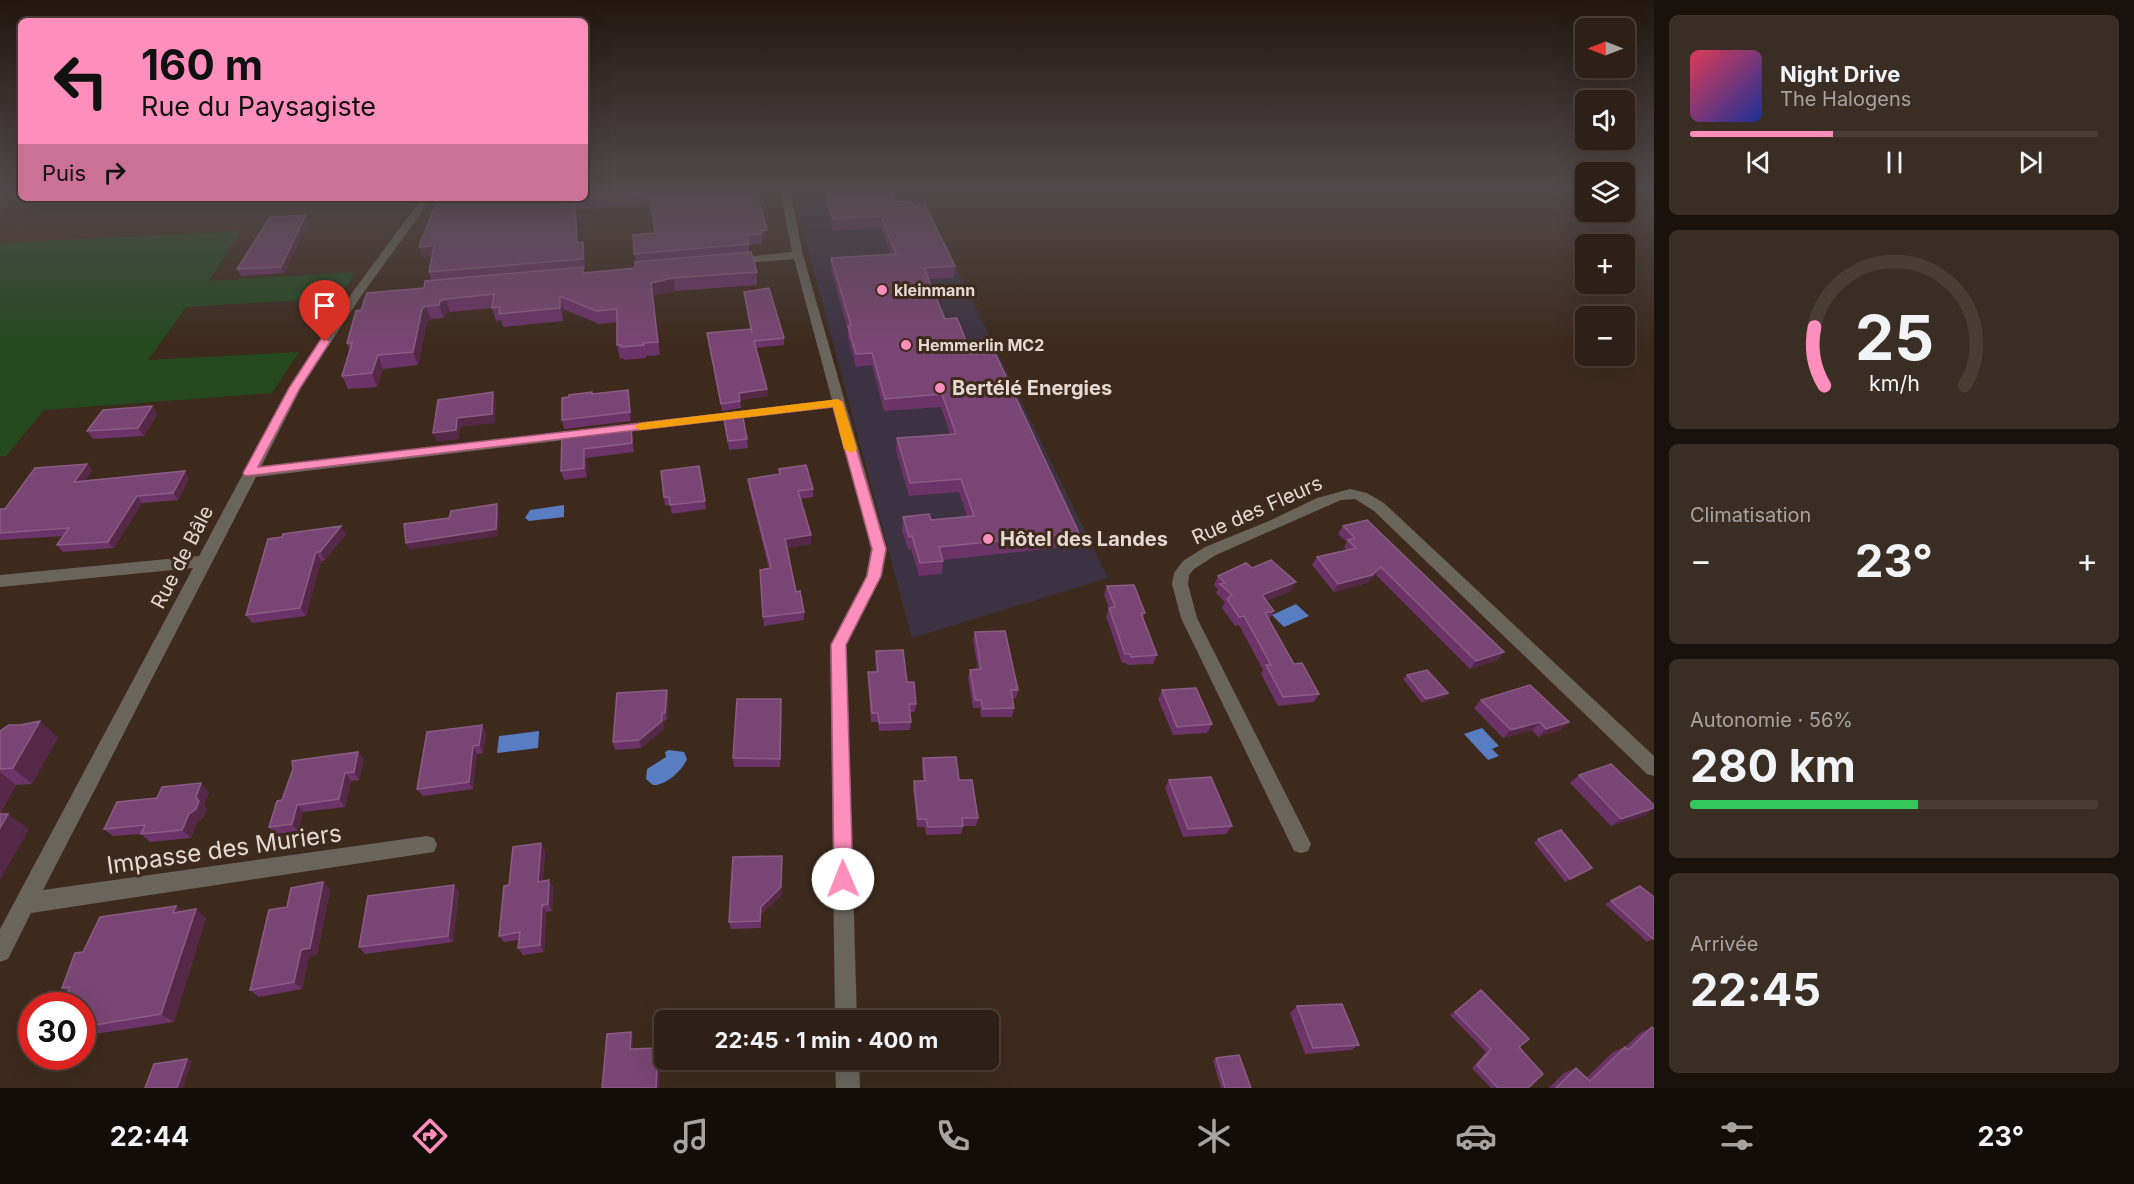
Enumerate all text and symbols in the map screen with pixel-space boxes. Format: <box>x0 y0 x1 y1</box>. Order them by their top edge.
north arrow <box>1575 18 1635 78</box>
map controls <box>1575 18 1635 366</box>
text: 160 m <box>141 39 263 90</box>
icon: left <box>42 42 120 120</box>
text: Night Drive <box>1780 61 1900 87</box>
text: The Halogens <box>1780 87 1911 111</box>
text: Rue du Paysagiste <box>141 90 376 123</box>
button: sound <box>1575 90 1635 150</box>
icon: previous <box>1742 146 1775 179</box>
icon: pause <box>1878 146 1911 179</box>
icon: next <box>2014 146 2047 179</box>
icon: right <box>98 156 131 189</box>
text: Puis <box>42 160 86 186</box>
button: layers <box>1575 162 1635 222</box>
button: + <box>1575 234 1635 294</box>
pin <box>299 280 350 342</box>
place label: kleinmann <box>894 280 975 300</box>
marker: kleinmann <box>875 283 889 297</box>
icon: arrive <box>308 289 341 322</box>
text: 25 <box>1854 301 1934 376</box>
button: − <box>1575 306 1635 366</box>
place label: Hemmerlin MC2 <box>918 335 1044 355</box>
marker: Hemmerlin MC2 <box>899 338 913 352</box>
text: km/h <box>1869 371 1919 397</box>
place label: Bertélé Energies <box>952 376 1112 400</box>
marker: Bertélé Energies <box>933 381 947 395</box>
street label: Rue des Fleurs <box>1188 471 1326 549</box>
street label: Rue de Bâle <box>146 502 218 612</box>
text: Climatisation <box>1690 503 1811 527</box>
place label: Hôtel des Landes <box>1000 527 1168 551</box>
marker: Hôtel des Landes <box>981 532 995 546</box>
text: 23° <box>1855 533 1933 588</box>
text: − <box>1690 540 1712 580</box>
text: + <box>2076 540 2098 580</box>
text: Autonomie · 56% <box>1690 708 1853 732</box>
text: 280 km <box>1690 738 1856 793</box>
street label: Impasse des Muriers <box>105 818 343 880</box>
position arrow <box>811 847 875 911</box>
text: Arrivée <box>1690 932 1759 956</box>
text: 22:45 <box>1690 962 1821 1017</box>
speed limit sign: 30 <box>18 992 96 1070</box>
text: 22:45 · 1 min · 400 m <box>715 1027 938 1053</box>
icon: directions <box>409 1115 451 1157</box>
icon: music <box>670 1115 712 1157</box>
icon: phone <box>932 1115 974 1157</box>
icon: climate <box>1193 1115 1235 1157</box>
icon: car <box>1455 1115 1497 1157</box>
icon: filters <box>1716 1115 1758 1157</box>
text: 22:44 <box>110 1120 189 1153</box>
text: 23° <box>1978 1120 2024 1153</box>

